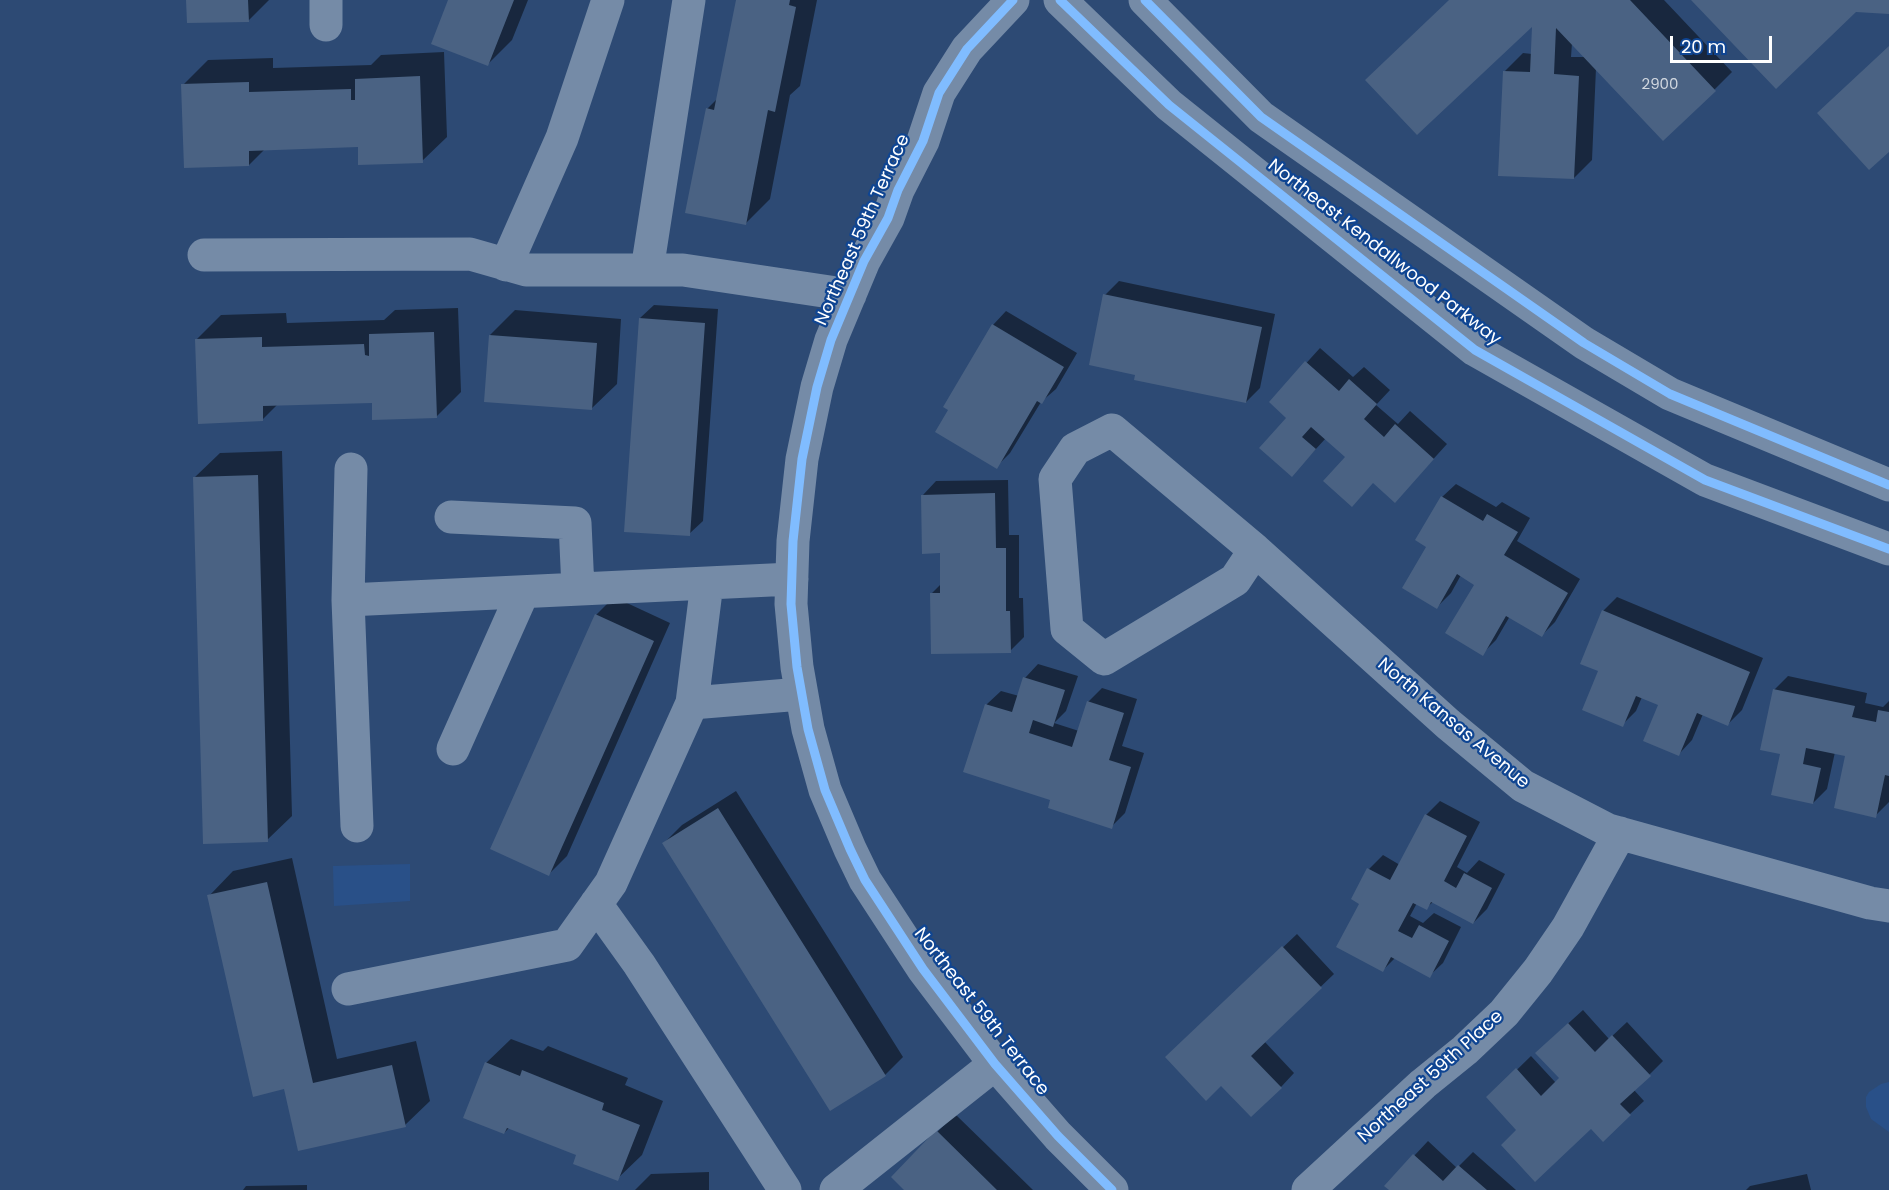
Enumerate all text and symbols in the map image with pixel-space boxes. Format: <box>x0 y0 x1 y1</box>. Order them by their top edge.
scale bar <box>1673 24 1775 62</box>
text: 20 m <box>1681 34 1726 59</box>
house number: 2900 <box>1642 76 1678 94</box>
street label: Northeast 59th Terrace <box>811 131 915 329</box>
street label: Northeast Kendallwood Parkway <box>1263 155 1505 351</box>
street label: North Kansas Avenue <box>1373 654 1533 794</box>
street label: Northeast 59th Terrace <box>909 924 1053 1100</box>
street label: Northeast 59th Place <box>1354 1006 1508 1148</box>

